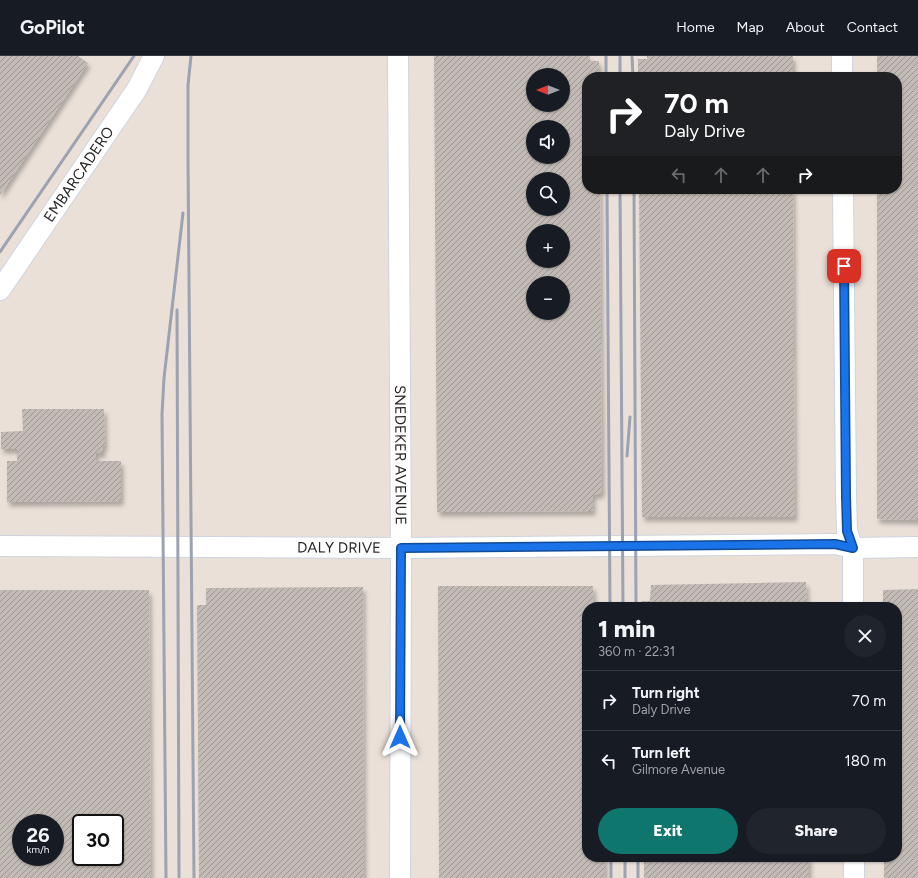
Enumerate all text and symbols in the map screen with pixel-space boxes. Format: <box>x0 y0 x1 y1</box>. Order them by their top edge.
text: GoPilot <box>20 16 85 39</box>
text: Home <box>676 19 715 36</box>
text: Map <box>737 19 764 36</box>
text: About <box>786 19 825 36</box>
text: Contact <box>847 19 898 36</box>
north arrow <box>526 68 570 112</box>
map controls <box>526 68 570 320</box>
text: 70 m <box>664 86 729 120</box>
icon: right <box>598 88 650 140</box>
button: sound <box>526 120 570 164</box>
text: Daly Drive <box>664 120 745 142</box>
street label: EMBARCADERO <box>40 123 118 225</box>
icon: left <box>668 164 690 186</box>
icon: ahead <box>710 164 732 186</box>
icon: ahead <box>752 164 774 186</box>
icon: right <box>794 164 816 186</box>
button: search <box>526 172 570 216</box>
button: + <box>526 224 570 268</box>
pin <box>827 249 861 283</box>
icon: arrive <box>833 255 855 277</box>
button: − <box>526 276 570 320</box>
street label: SNEDEKER AVENUE <box>391 385 410 525</box>
street label: DALY DRIVE <box>297 538 381 557</box>
text: 1 min <box>598 614 655 643</box>
button: close <box>844 615 886 657</box>
text: 360 m · 22:31 <box>598 644 675 659</box>
text: Turn right <box>632 684 700 702</box>
icon: right <box>598 690 620 712</box>
text: 70 m <box>852 692 886 710</box>
text: Daly Drive <box>632 702 691 717</box>
position arrow <box>379 716 421 758</box>
text: Turn left <box>632 744 690 762</box>
icon: left <box>598 750 620 772</box>
text: 180 m <box>845 752 886 770</box>
text: Gilmore Avenue <box>632 762 725 777</box>
button: Exit <box>598 808 738 854</box>
button: Share <box>746 808 886 854</box>
speed limit sign: 30 <box>72 814 124 866</box>
text: 26 <box>26 823 50 847</box>
text: km/h <box>27 843 49 856</box>

